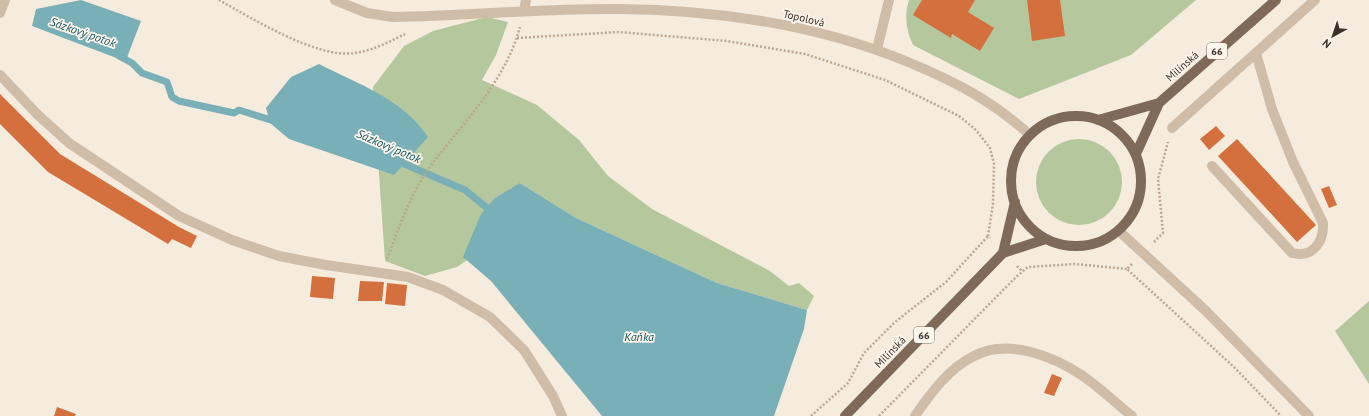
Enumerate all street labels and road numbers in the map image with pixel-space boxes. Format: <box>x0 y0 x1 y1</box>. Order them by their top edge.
street label: Topolová <box>782 6 826 30</box>
road number: 66 <box>1207 43 1227 59</box>
street label: Milínská <box>1163 48 1201 84</box>
road number: 66 <box>914 327 934 343</box>
street label: Milínská <box>871 333 909 371</box>

